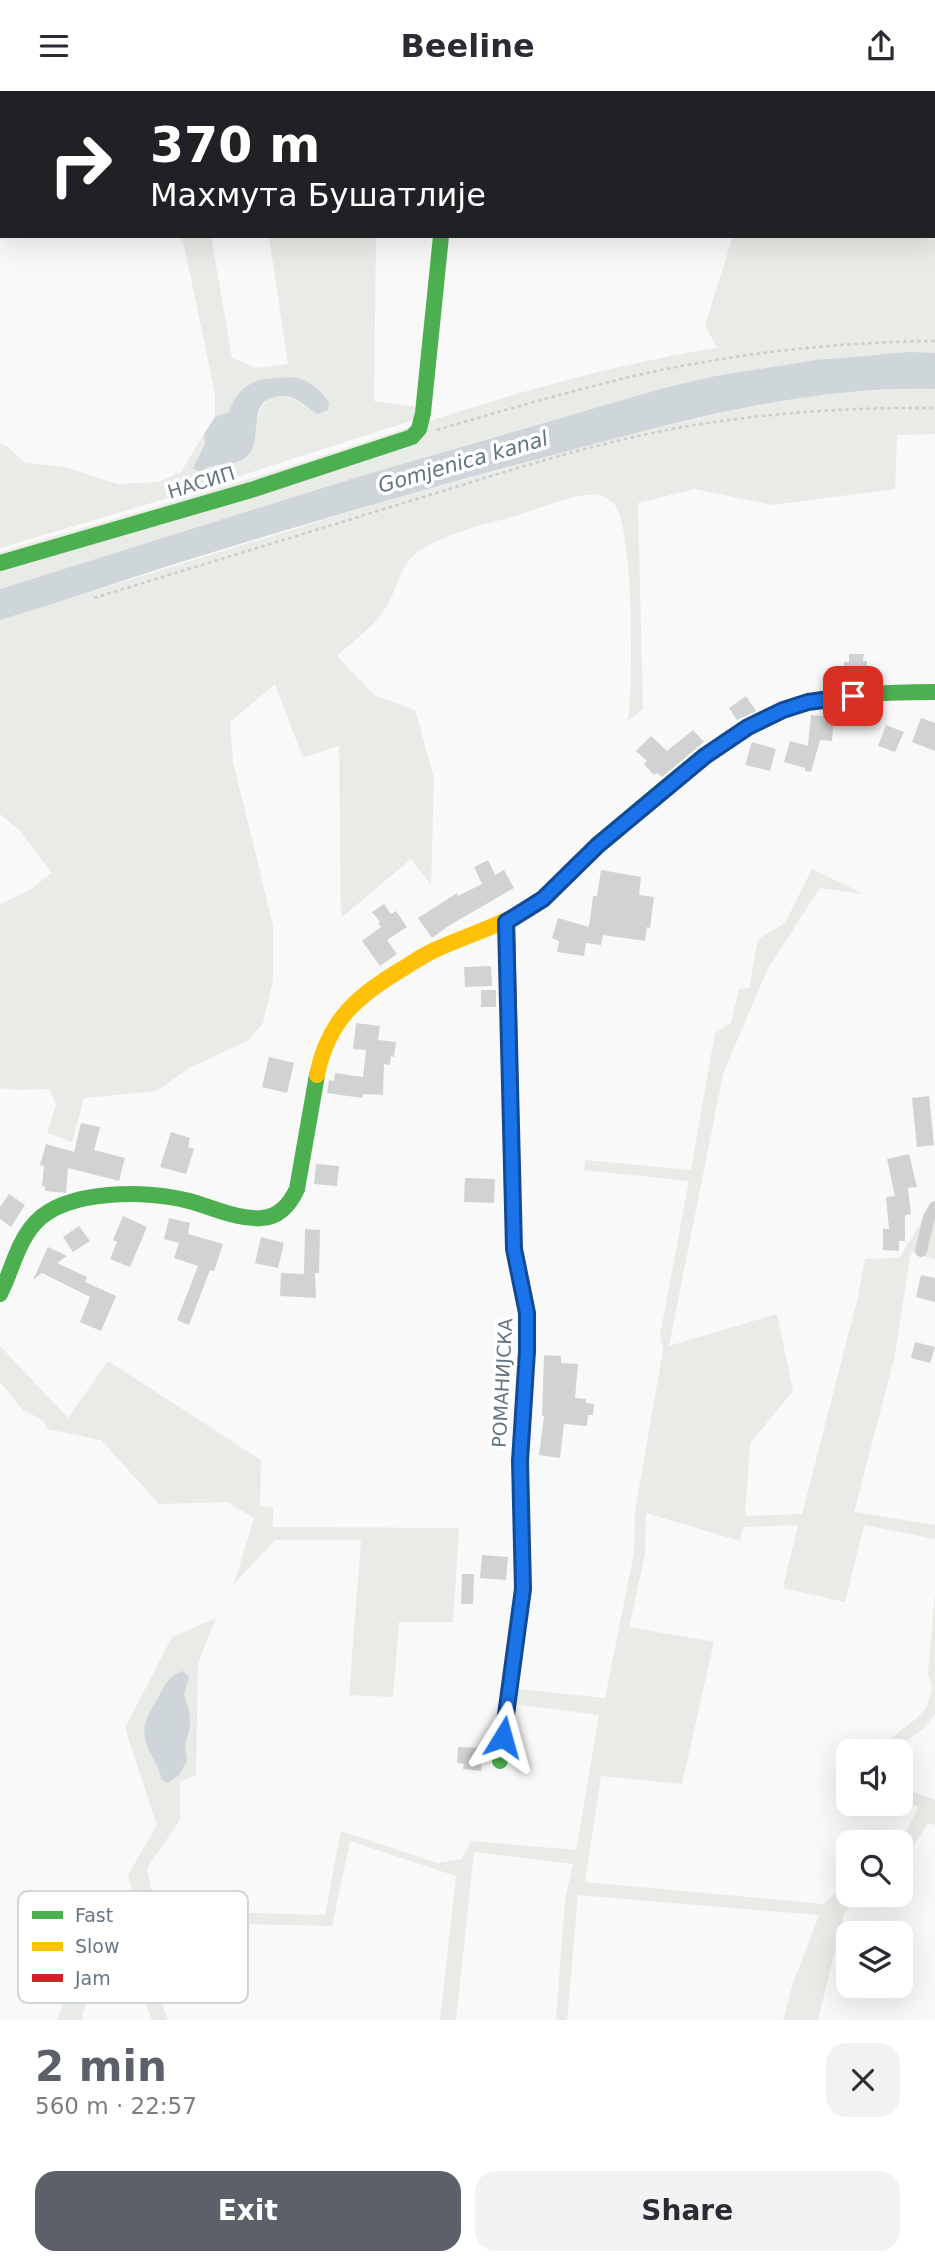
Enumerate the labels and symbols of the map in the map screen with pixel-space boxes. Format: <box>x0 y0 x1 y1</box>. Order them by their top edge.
water label: Gomjenica kanal <box>375 426 551 498</box>
street label: НАСИП <box>165 461 237 503</box>
pin <box>823 666 883 726</box>
street label: РОМАНИЈСКА <box>488 1318 516 1448</box>
position arrow <box>466 1700 540 1774</box>
legend <box>18 1891 248 2003</box>
text: Fast <box>75 1904 113 1926</box>
text: Slow <box>75 1935 120 1957</box>
text: Jam <box>74 1967 111 1989</box>

